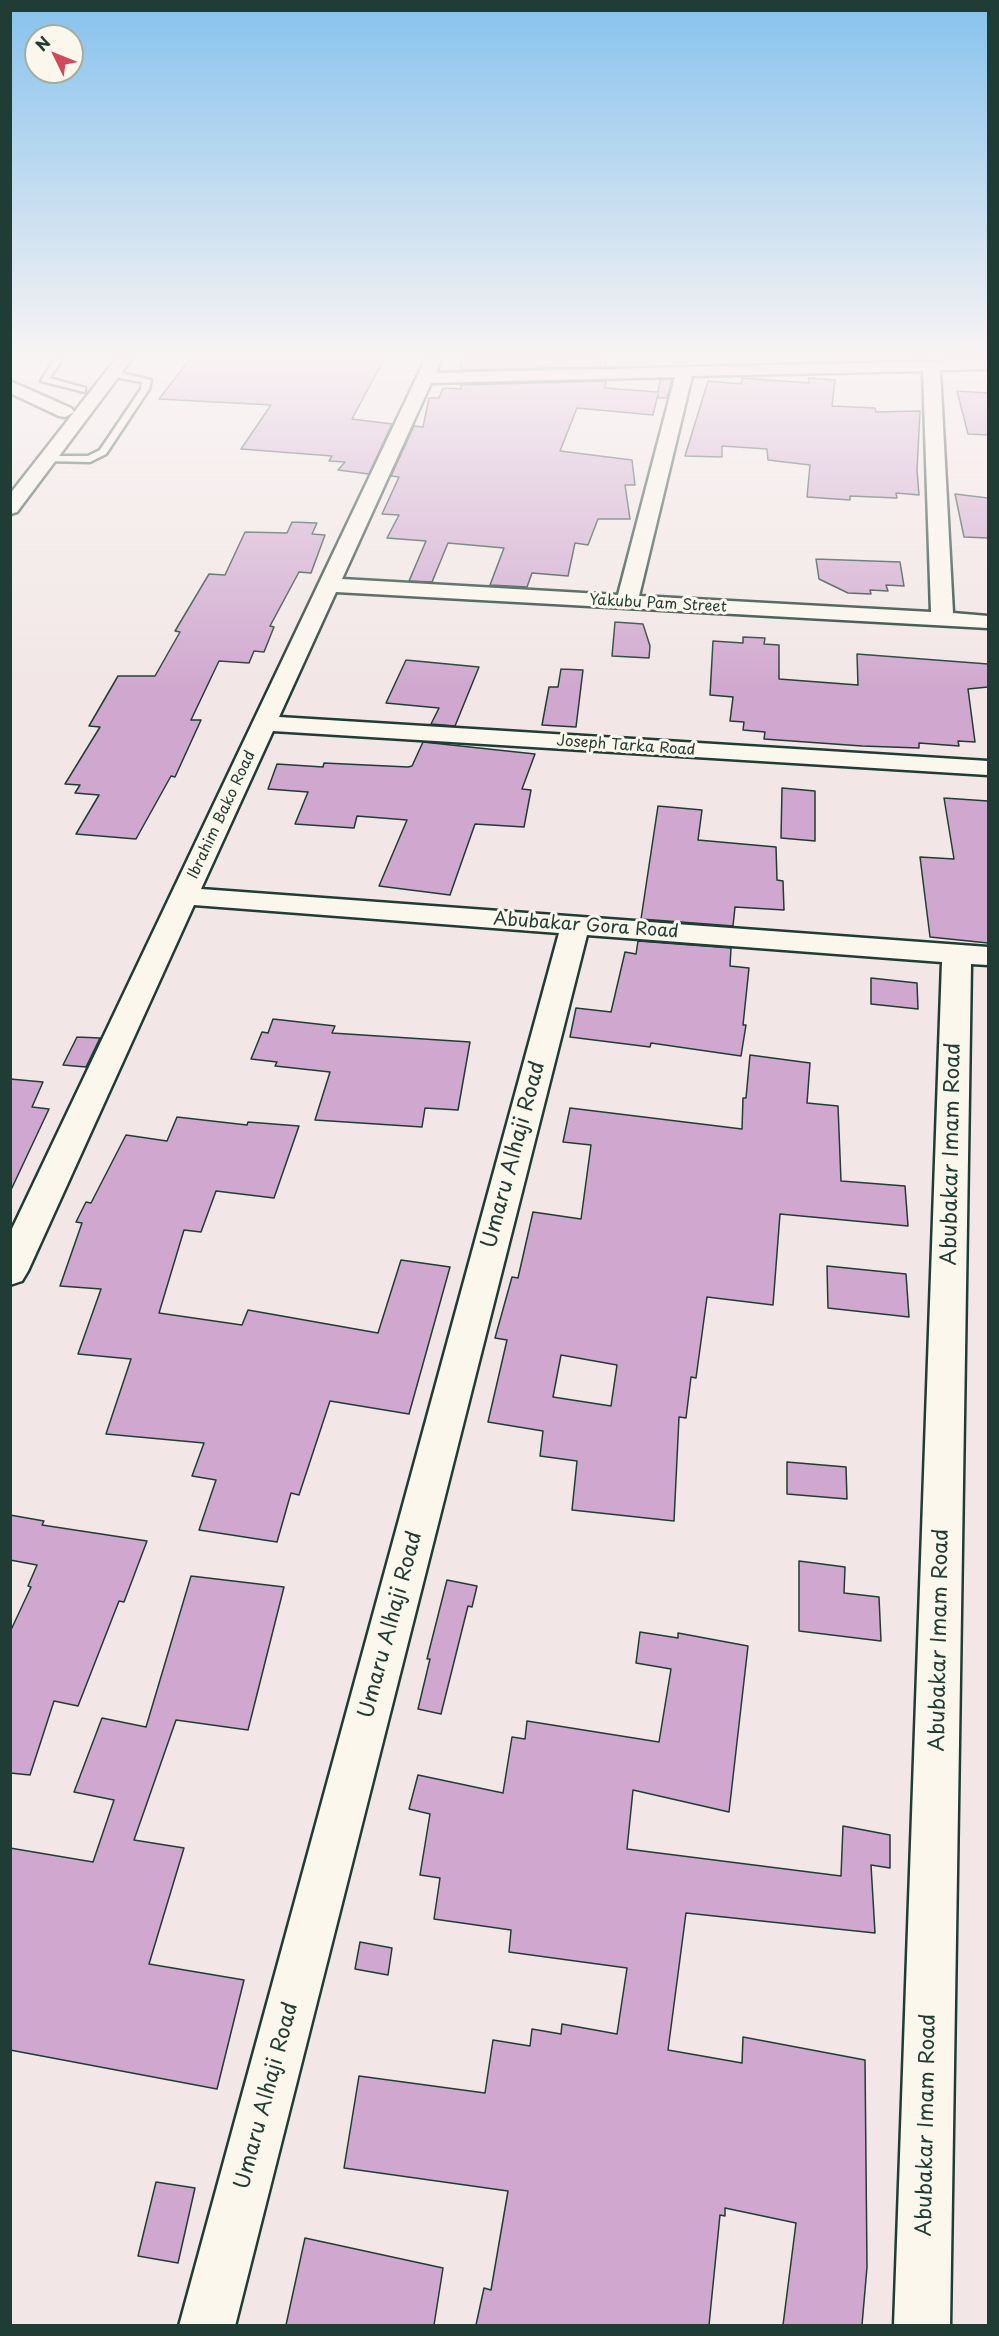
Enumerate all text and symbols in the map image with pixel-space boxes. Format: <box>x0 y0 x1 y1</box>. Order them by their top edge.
north arrow <box>24 24 84 84</box>
text: N <box>29 30 55 56</box>
street label: Yakubu Pam Street <box>589 591 727 617</box>
street label: Joseph Tarka Road <box>556 732 696 760</box>
street label: Ibrahim Bako Road <box>184 748 260 882</box>
street label: Abubakar Gora Road <box>493 909 679 943</box>
street label: Abubakar Imam Road <box>937 1042 967 1266</box>
street label: Umaru Alhaji Road <box>477 1059 551 1251</box>
street label: Abubakar Imam Road <box>925 1528 955 1752</box>
street label: Umaru Alhaji Road <box>354 1529 428 1721</box>
street label: Umaru Alhaji Road <box>230 2000 304 2192</box>
street label: Abubakar Imam Road <box>912 2013 942 2237</box>

